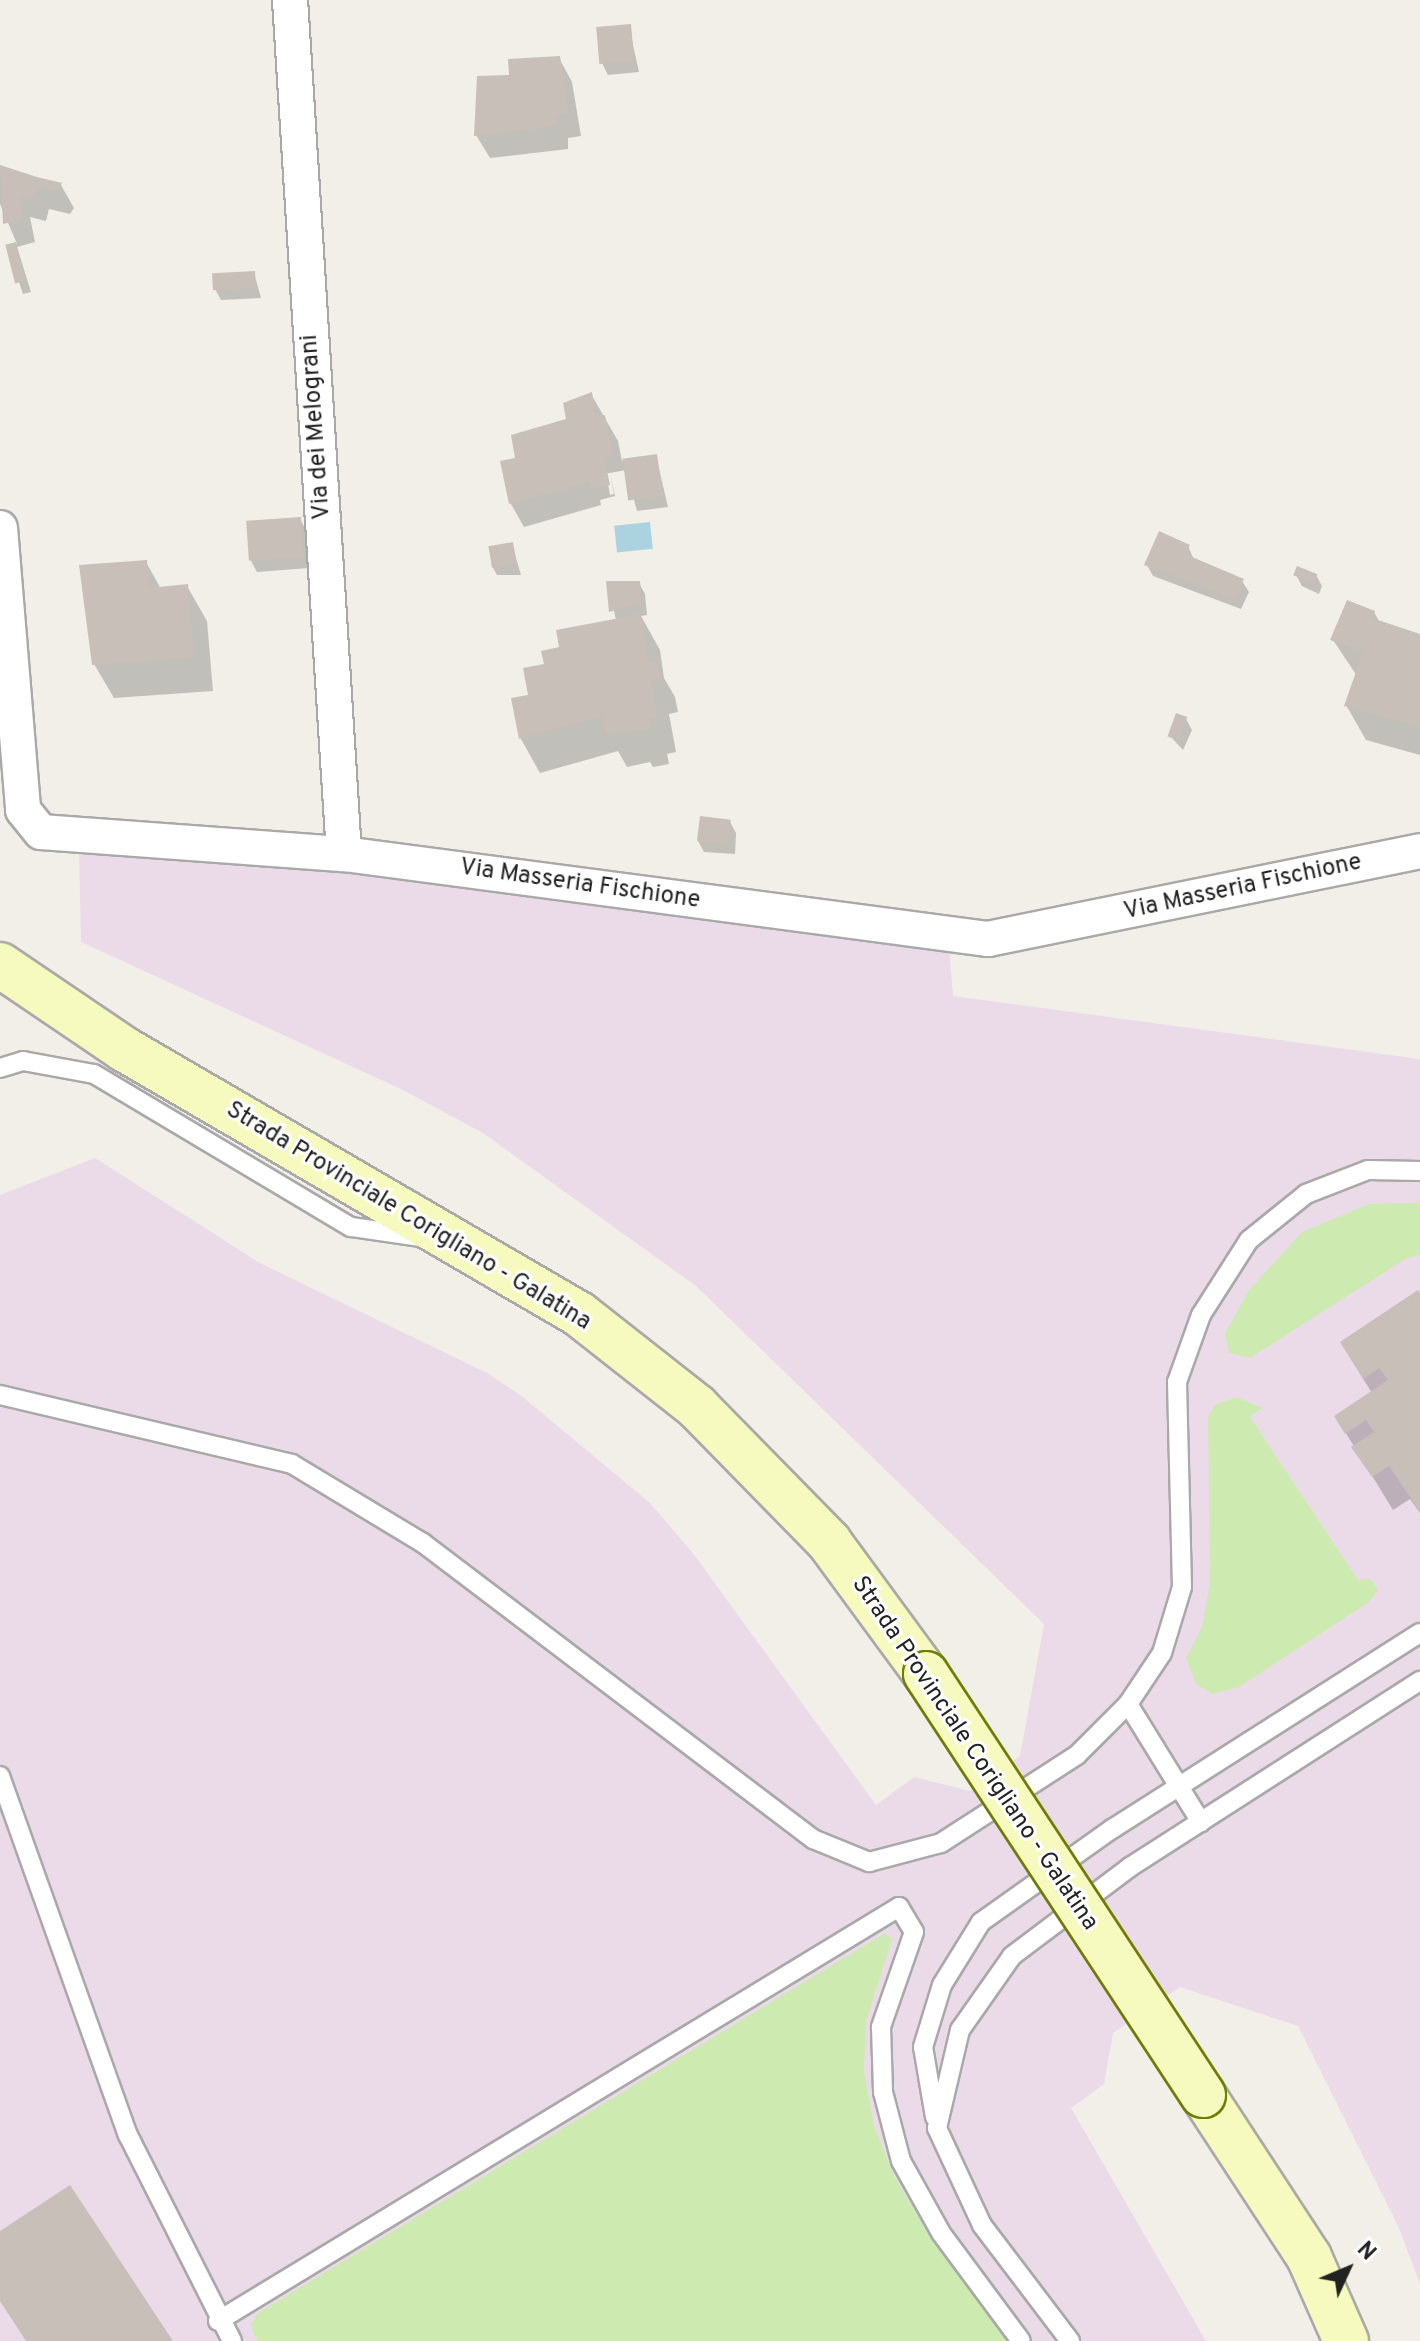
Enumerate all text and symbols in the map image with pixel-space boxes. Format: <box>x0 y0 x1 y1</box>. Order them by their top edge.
street label: Via dei Melograni <box>296 333 338 521</box>
street label: Via Masseria Fischione <box>1121 849 1365 927</box>
street label: Via Masseria Fischione <box>458 854 702 916</box>
street label: Strada Provinciale Corigliano - Galatina <box>220 1096 596 1338</box>
street label: Strada Provinciale Corigliano - Galatina <box>844 1572 1104 1936</box>
north arrow <box>1308 2229 1388 2309</box>
text: N <box>1350 2237 1381 2267</box>

